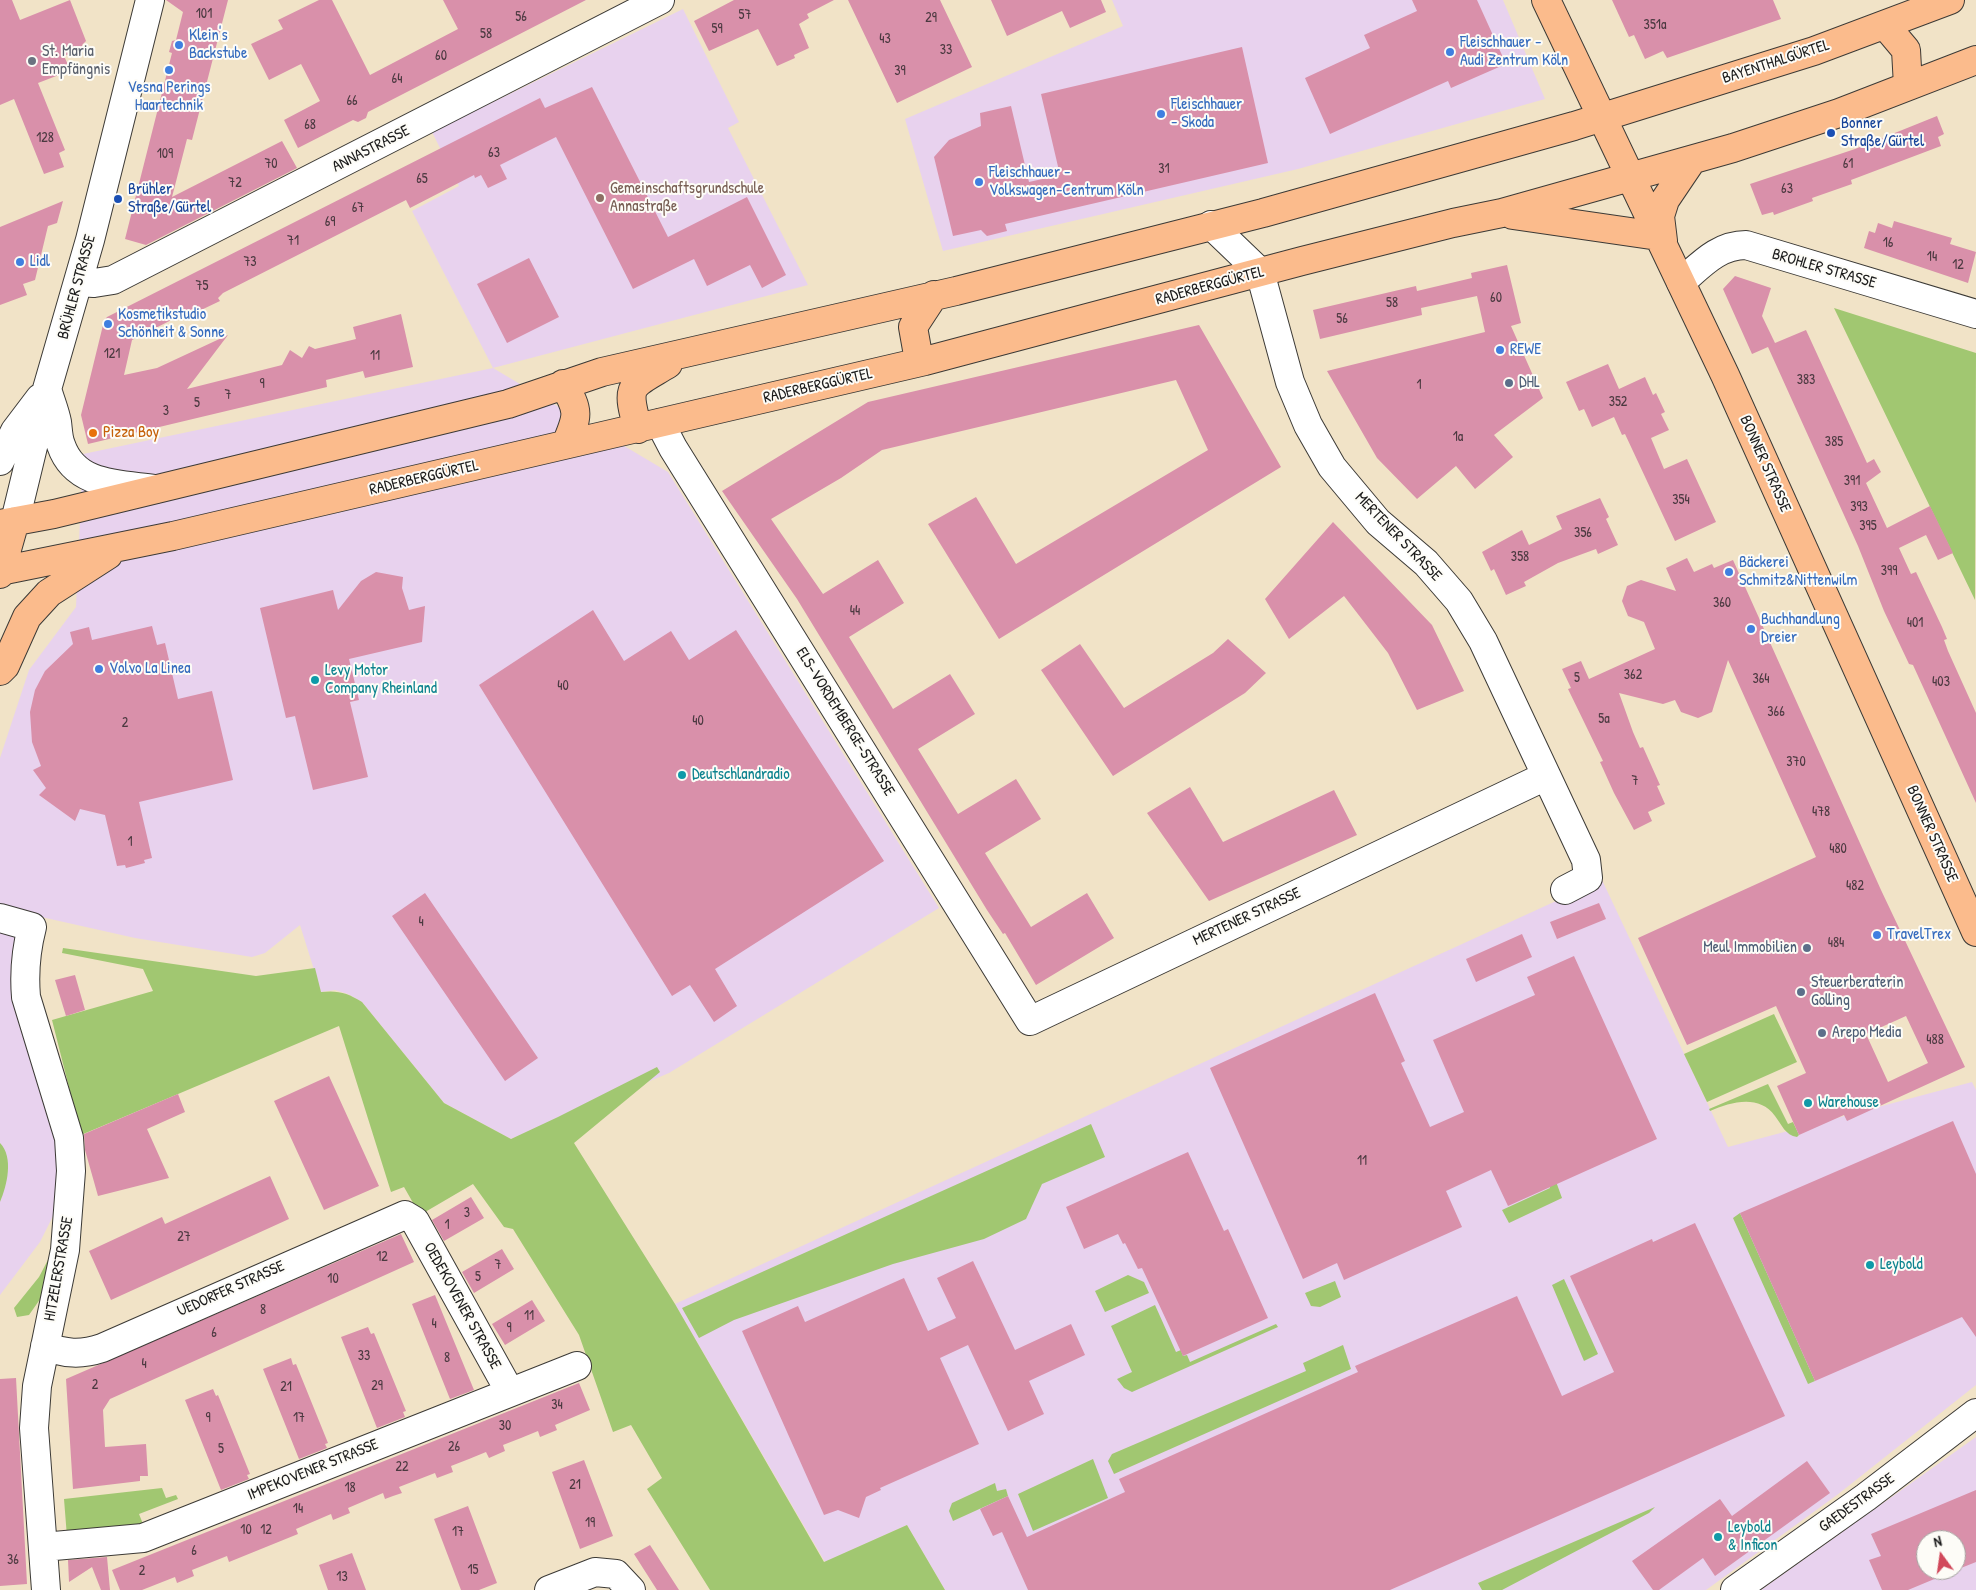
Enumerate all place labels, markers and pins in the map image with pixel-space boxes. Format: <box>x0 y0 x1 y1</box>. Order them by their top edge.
place label: Klein's Backstube <box>189 26 247 64</box>
place label: Fleischhauer - Audi Zentrum Köln <box>1460 33 1568 71</box>
marker: Klein's Backstube <box>173 39 185 51</box>
place label: St. Maria Empfängnis <box>42 42 110 80</box>
marker: Fleischhauer - Audi Zentrum Köln <box>1444 46 1456 58</box>
marker: St. Maria Empfängnis <box>26 55 38 67</box>
marker: Vesna Perings Haartechnik <box>163 64 175 76</box>
place label: Vesna Perings Haartechnik <box>127 78 211 116</box>
place label: Fleischhauer - Skoda <box>1171 95 1242 133</box>
marker: Fleischhauer - Skoda <box>1155 108 1167 120</box>
place label: Bonner Straße/Gürtel <box>1841 114 1924 152</box>
marker: Bonner Straße/Gürtel <box>1825 127 1837 139</box>
place label: Fleischhauer - Volkswagen-Centrum Köln <box>989 163 1144 201</box>
marker: Fleischhauer - Volkswagen-Centrum Köln <box>973 176 985 188</box>
place label: Gemeinschaftsgrundschule Annastraße <box>610 179 764 217</box>
place label: Brühler Straße/Gürtel <box>128 180 211 218</box>
marker: Gemeinschaftsgrundschule Annastraße <box>594 192 606 204</box>
marker: Brühler Straße/Gürtel <box>112 193 124 205</box>
place label: Lidl <box>30 252 50 272</box>
marker: Lidl <box>14 256 26 268</box>
place label: Kosmetikstudio Schönheit & Sonne <box>118 305 225 343</box>
marker: Kosmetikstudio Schönheit & Sonne <box>102 318 114 330</box>
place label: REWE <box>1510 340 1541 360</box>
marker: REWE <box>1494 344 1506 356</box>
place label: DHL <box>1519 373 1540 393</box>
marker: DHL <box>1503 377 1515 389</box>
place label: Pizza Boy <box>103 423 159 443</box>
marker: Pizza Boy <box>87 427 99 439</box>
place label: Bäckerei Schmitz&Nittenwilm <box>1739 553 1857 591</box>
marker: Bäckerei Schmitz&Nittenwilm <box>1723 566 1735 578</box>
place label: Buchhandlung Dreier <box>1761 610 1840 648</box>
marker: Buchhandlung Dreier <box>1745 623 1757 635</box>
place label: Volvo La Linea <box>109 659 191 679</box>
place label: Levy Motor Company Rheinland <box>325 661 437 699</box>
marker: Volvo La Linea <box>93 663 105 675</box>
marker: Levy Motor Company Rheinland <box>309 674 321 686</box>
place label: Deutschlandradio <box>692 765 790 785</box>
marker: Deutschlandradio <box>676 769 688 781</box>
place label: TravelTrex <box>1887 925 1951 945</box>
marker: TravelTrex <box>1871 929 1883 941</box>
place label: Meul Immobilien <box>1703 938 1797 958</box>
marker: Meul Immobilien <box>1801 942 1813 954</box>
place label: Steuerberaterin Golling <box>1811 973 1903 1011</box>
marker: Steuerberaterin Golling <box>1795 986 1807 998</box>
place label: Arepo Media <box>1832 1023 1901 1043</box>
marker: Arepo Media <box>1816 1027 1828 1039</box>
place label: Warehouse <box>1818 1093 1879 1113</box>
marker: Warehouse <box>1802 1097 1814 1109</box>
place label: Leybold <box>1880 1255 1923 1275</box>
marker: Leybold <box>1864 1259 1876 1271</box>
place label: Leybold & Inficon <box>1728 1518 1777 1556</box>
marker: Leybold & Inficon <box>1712 1531 1724 1543</box>

